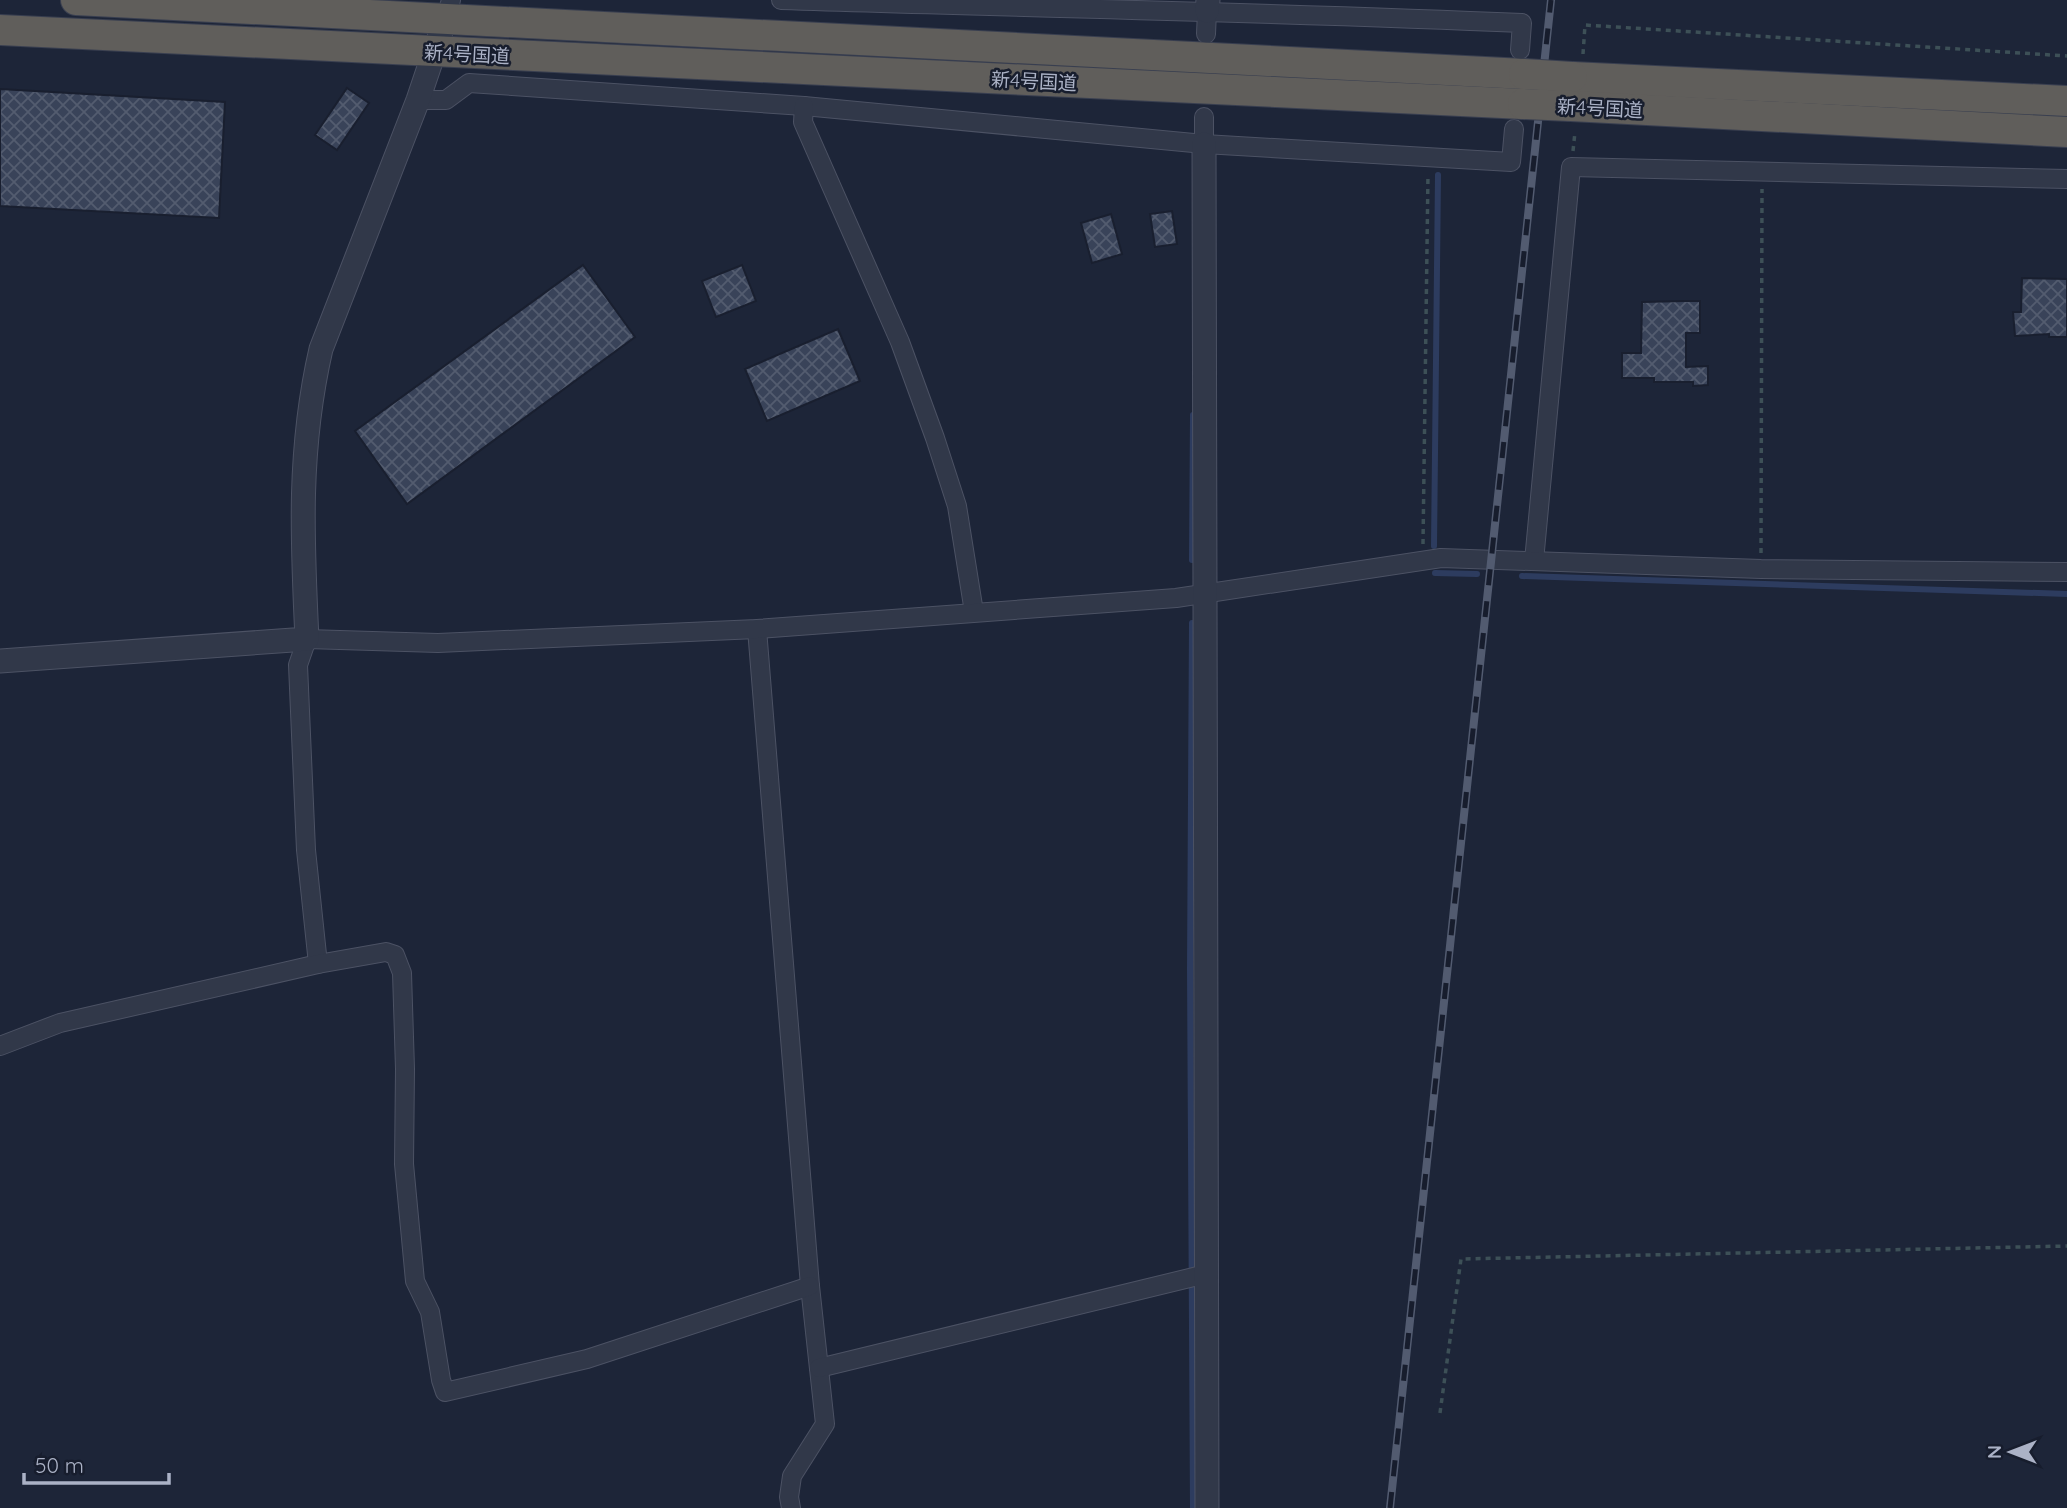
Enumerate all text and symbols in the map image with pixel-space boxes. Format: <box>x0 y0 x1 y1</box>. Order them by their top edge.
street label: 新4号国道 <box>423 40 511 68</box>
street label: 新4号国道 <box>990 67 1078 95</box>
street label: 新4号国道 <box>1556 94 1644 122</box>
north arrow <box>1976 1417 2046 1487</box>
scale bar <box>24 1442 170 1486</box>
text: N <box>1982 1445 2006 1459</box>
text: 50 m <box>35 1452 84 1478</box>

